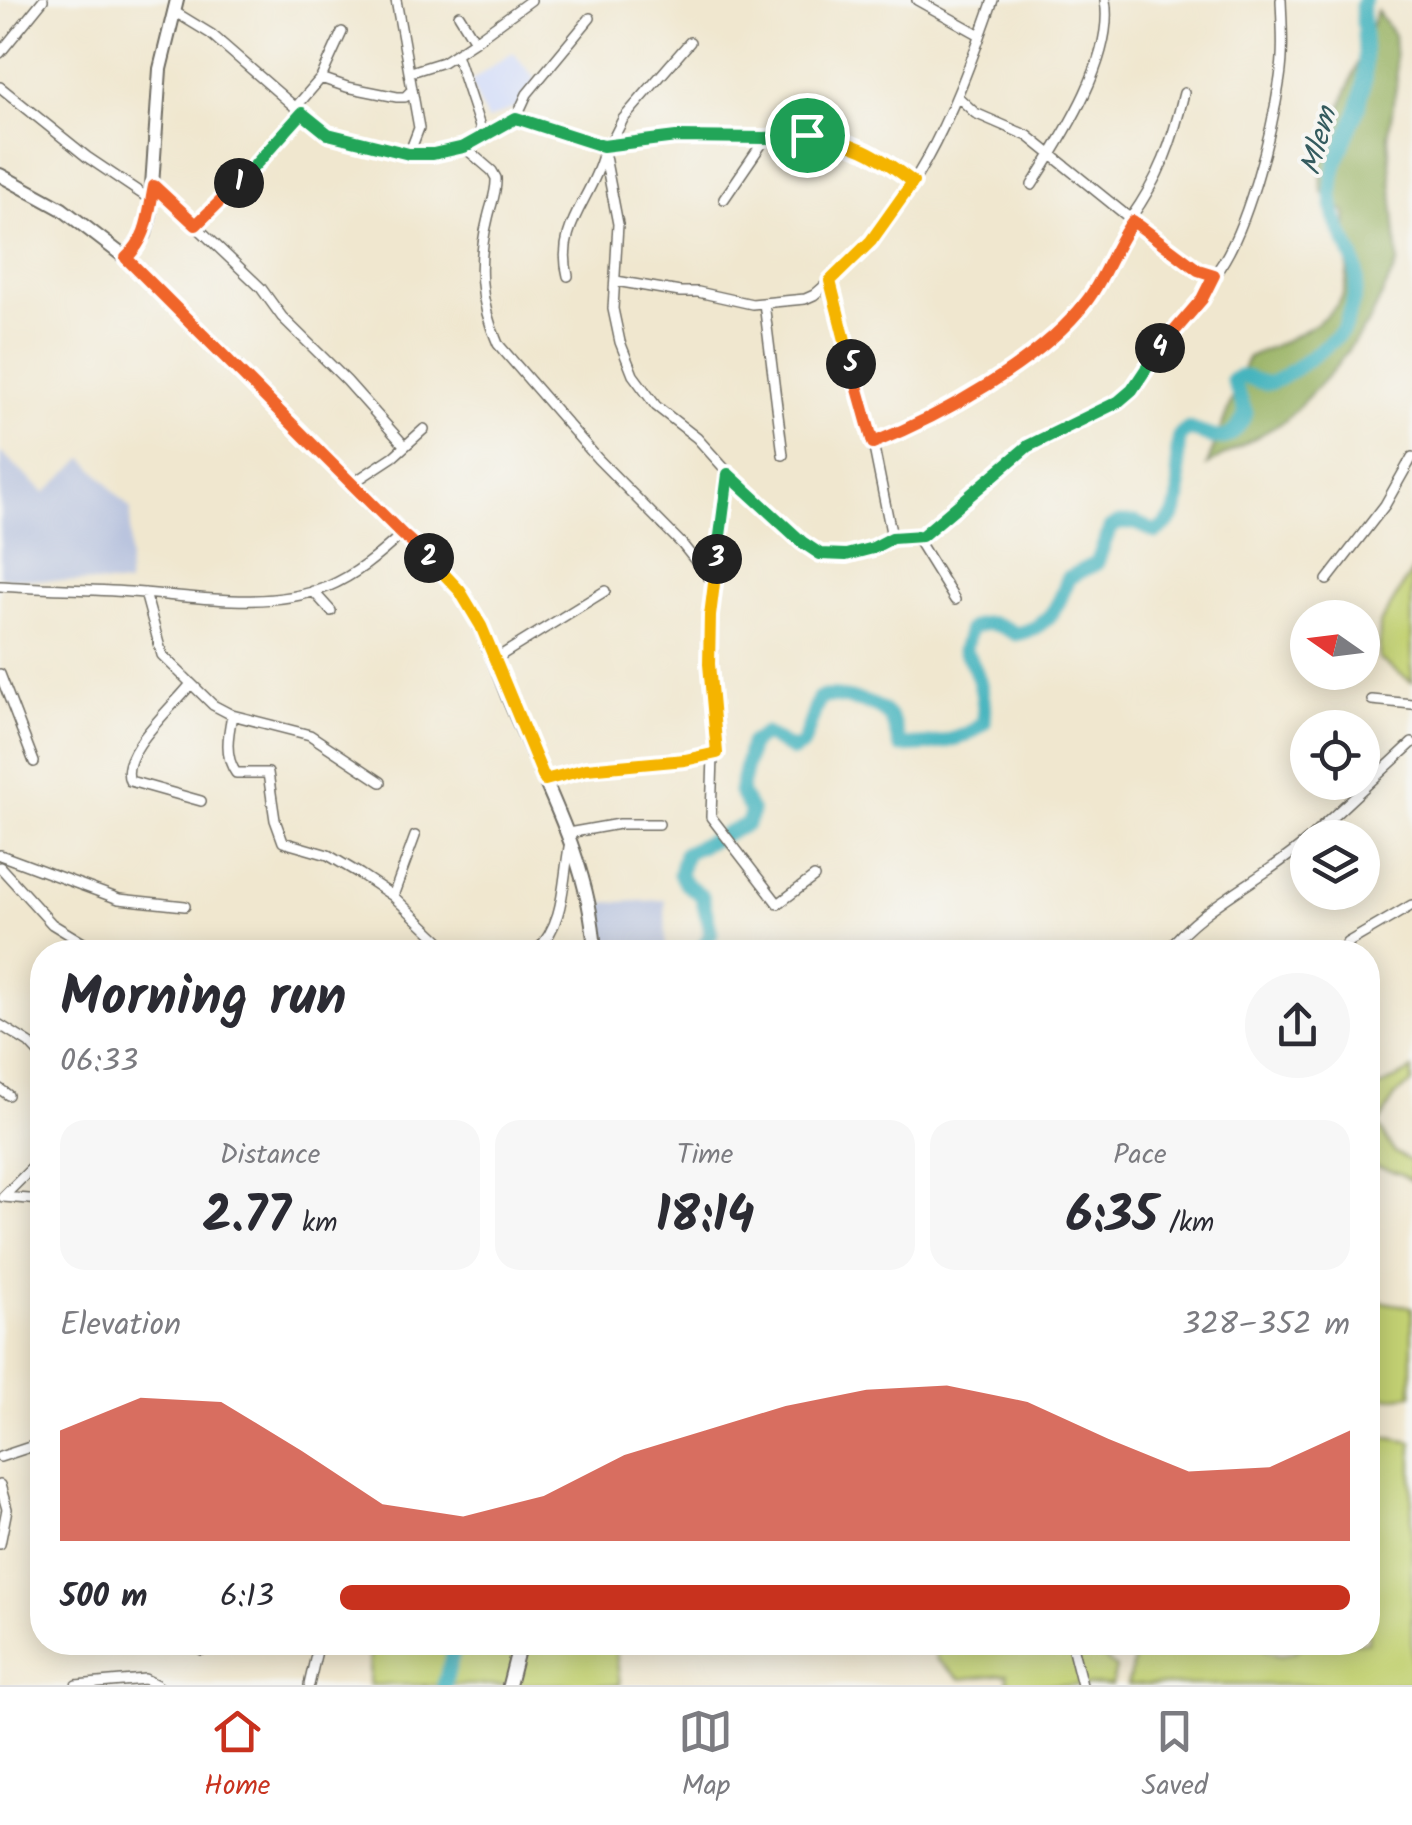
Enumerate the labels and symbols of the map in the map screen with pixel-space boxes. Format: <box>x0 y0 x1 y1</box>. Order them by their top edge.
pin <box>765 93 850 178</box>
water label: Mlem <box>1288 100 1353 181</box>
pin: 1 <box>214 158 264 208</box>
pin: 4 <box>1135 323 1185 373</box>
pin: 5 <box>826 339 876 389</box>
pin: 2 <box>404 533 454 583</box>
pin: 3 <box>692 534 742 584</box>
north arrow <box>1290 600 1380 690</box>

